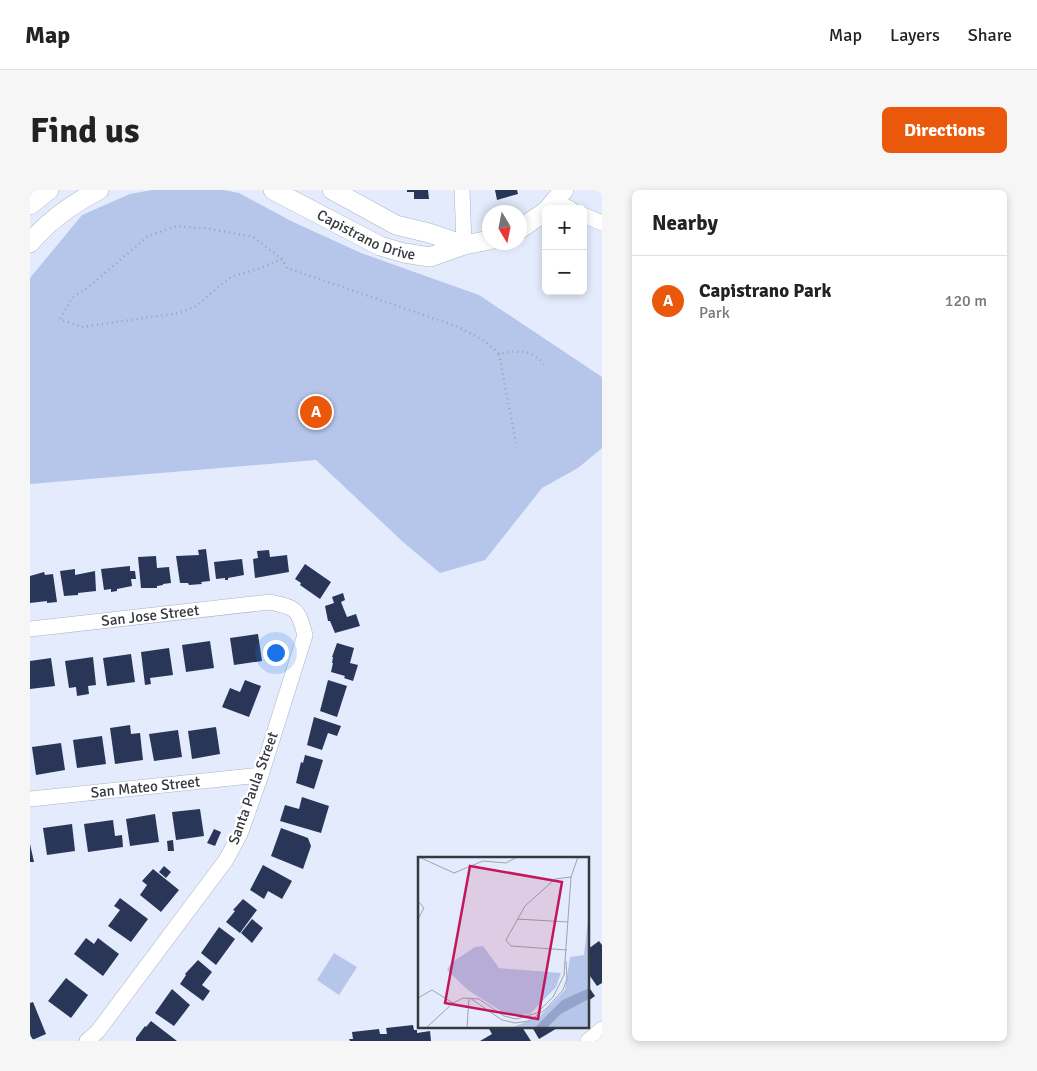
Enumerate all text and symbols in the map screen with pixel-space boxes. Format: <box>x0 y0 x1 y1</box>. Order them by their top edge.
text: Map <box>25 20 70 50</box>
text: Map <box>829 24 862 46</box>
text: Layers <box>890 24 940 46</box>
text: Share <box>968 24 1012 46</box>
button: Directions <box>882 107 1007 153</box>
text: Find us <box>30 109 140 152</box>
north arrow <box>482 205 527 250</box>
map controls <box>542 205 587 295</box>
button: + <box>542 205 587 250</box>
street label: Capistrano Drive <box>314 206 417 264</box>
text: Nearby <box>652 210 718 236</box>
button: − <box>542 250 587 295</box>
text: Capistrano Park <box>699 279 831 303</box>
text: A <box>663 291 673 311</box>
text: 120 m <box>945 291 987 311</box>
text: Park <box>699 303 730 323</box>
pin: A <box>300 393 332 431</box>
street label: San Jose Street <box>100 601 200 630</box>
your location <box>263 640 289 666</box>
street label: Santa Paula Street <box>224 729 282 847</box>
street label: San Mateo Street <box>90 772 201 802</box>
inset map <box>418 857 590 1028</box>

